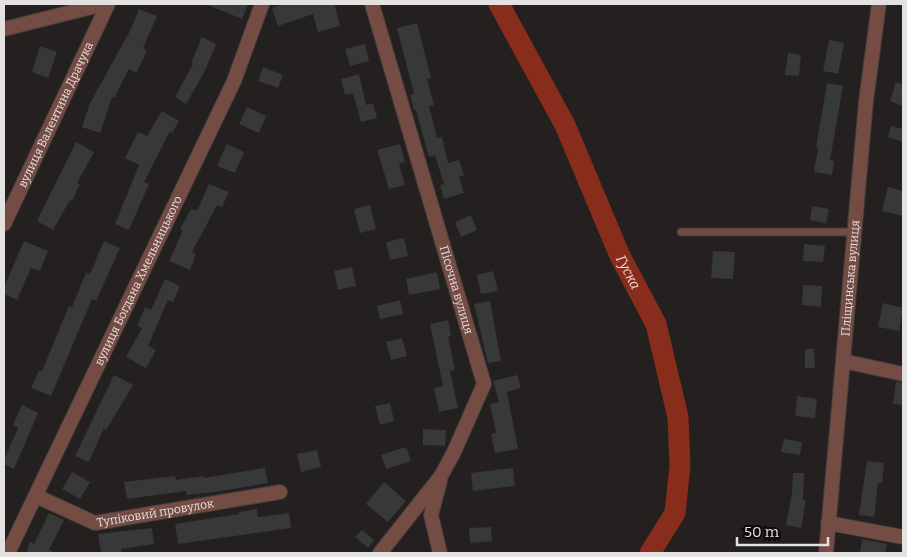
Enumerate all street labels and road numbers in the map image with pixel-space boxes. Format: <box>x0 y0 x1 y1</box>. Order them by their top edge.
street label: вулиця Валентина Драчука <box>15 39 96 190</box>
street label: вулиця Богдана Хмельницького <box>92 193 185 368</box>
street label: Пліщинська вулиця <box>838 219 862 337</box>
street label: Пісочна вулиця <box>437 244 476 336</box>
street label: Тупіковий провулок <box>96 496 215 530</box>

